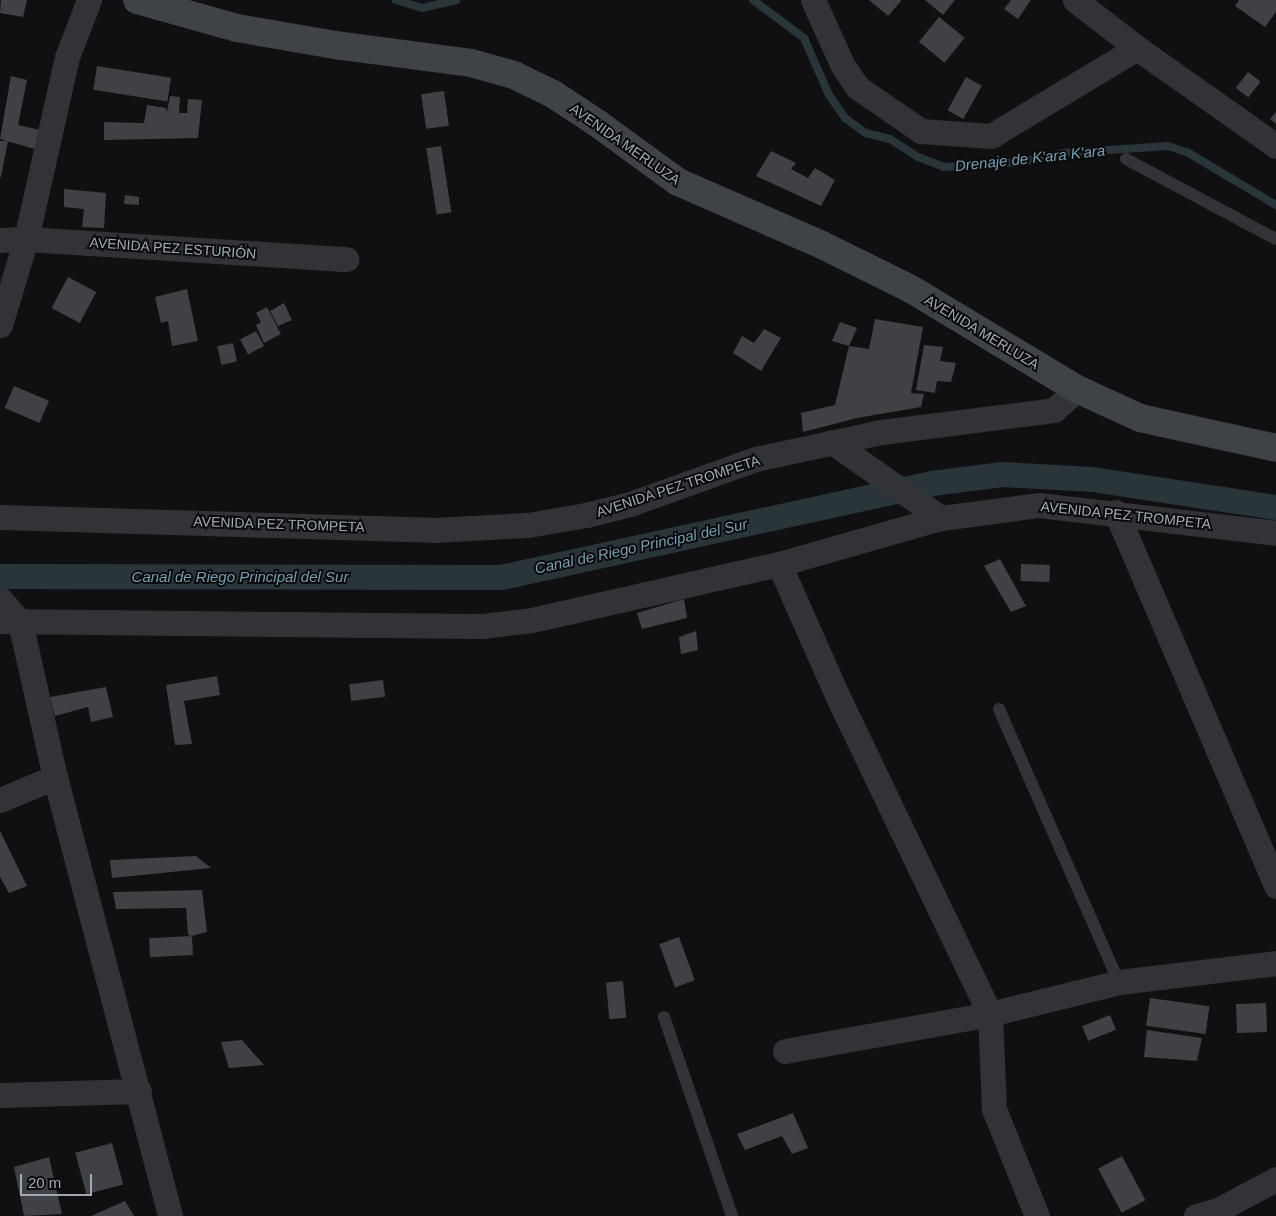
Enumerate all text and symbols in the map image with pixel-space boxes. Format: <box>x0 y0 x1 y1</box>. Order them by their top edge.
street label: AVENIDA MERLUZA <box>566 99 684 189</box>
water label: Drenaje de K'ara K'ara <box>954 141 1106 175</box>
street label: AVENIDA PEZ ESTURIÓN <box>89 234 257 262</box>
street label: AVENIDA MERLUZA <box>921 291 1043 373</box>
street label: AVENIDA PEZ TROMPETA <box>594 451 762 521</box>
street label: AVENIDA PEZ TROMPETA <box>1040 498 1212 532</box>
street label: AVENIDA PEZ TROMPETA <box>193 513 365 535</box>
water label: Canal de Riego Principal del Sur <box>533 515 749 577</box>
water label: Canal de Riego Principal del Sur <box>132 568 348 586</box>
scale bar <box>22 1164 95 1196</box>
text: 20 m <box>28 1174 61 1191</box>

